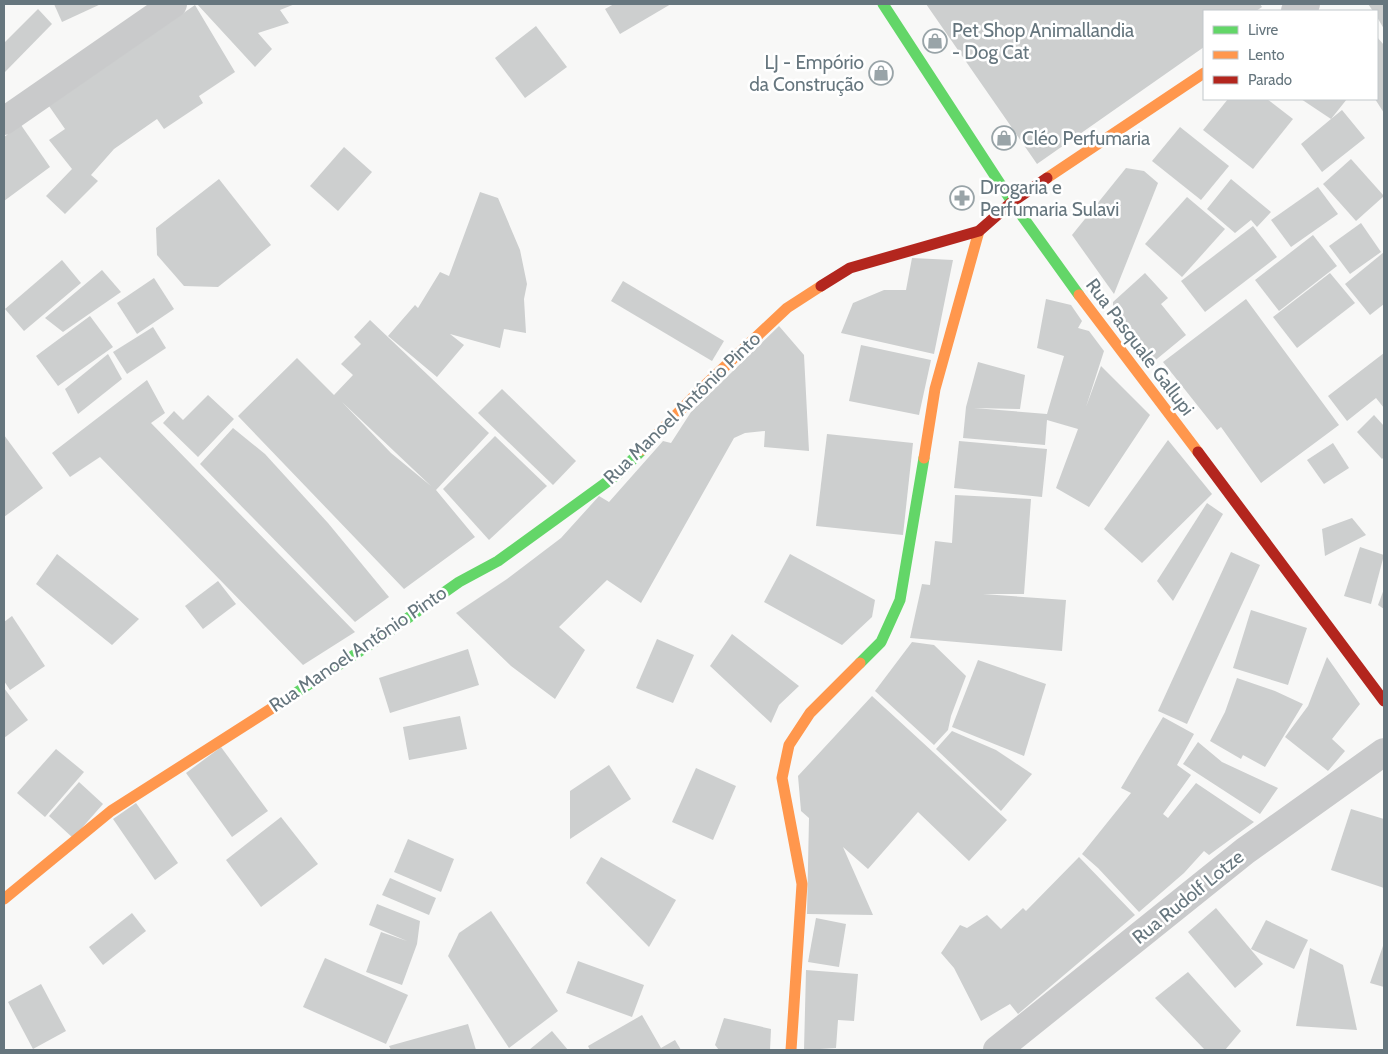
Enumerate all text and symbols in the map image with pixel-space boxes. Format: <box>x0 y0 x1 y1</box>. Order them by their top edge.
legend <box>1203 10 1378 100</box>
place label: Pet Shop Animallandia - Dog Cat <box>952 19 1134 64</box>
text: Livre <box>1248 21 1279 39</box>
shop icon: Pet Shop Animallandia - Dog Cat <box>922 28 948 54</box>
text: Lento <box>1248 46 1285 64</box>
place label: LJ - Empório da Construção <box>749 51 864 96</box>
shop icon: LJ - Empório da Construção <box>868 60 894 86</box>
text: Parado <box>1248 71 1292 89</box>
shop icon: Cléo Perfumaria <box>991 125 1017 151</box>
place label: Cléo Perfumaria <box>1022 127 1150 150</box>
place label: Drogaria e Perfumaria Sulavi <box>980 176 1119 221</box>
pharmacy icon: Drogaria e Perfumaria Sulavi <box>949 185 975 211</box>
street label: Rua Pasquale Gallupi <box>1081 274 1199 420</box>
street label: Rua Manoel Antônio Pinto <box>599 327 765 489</box>
street label: Rua Manoel Antônio Pinto <box>265 581 451 717</box>
street label: Rua Rudolf Lotze <box>1128 845 1248 949</box>

